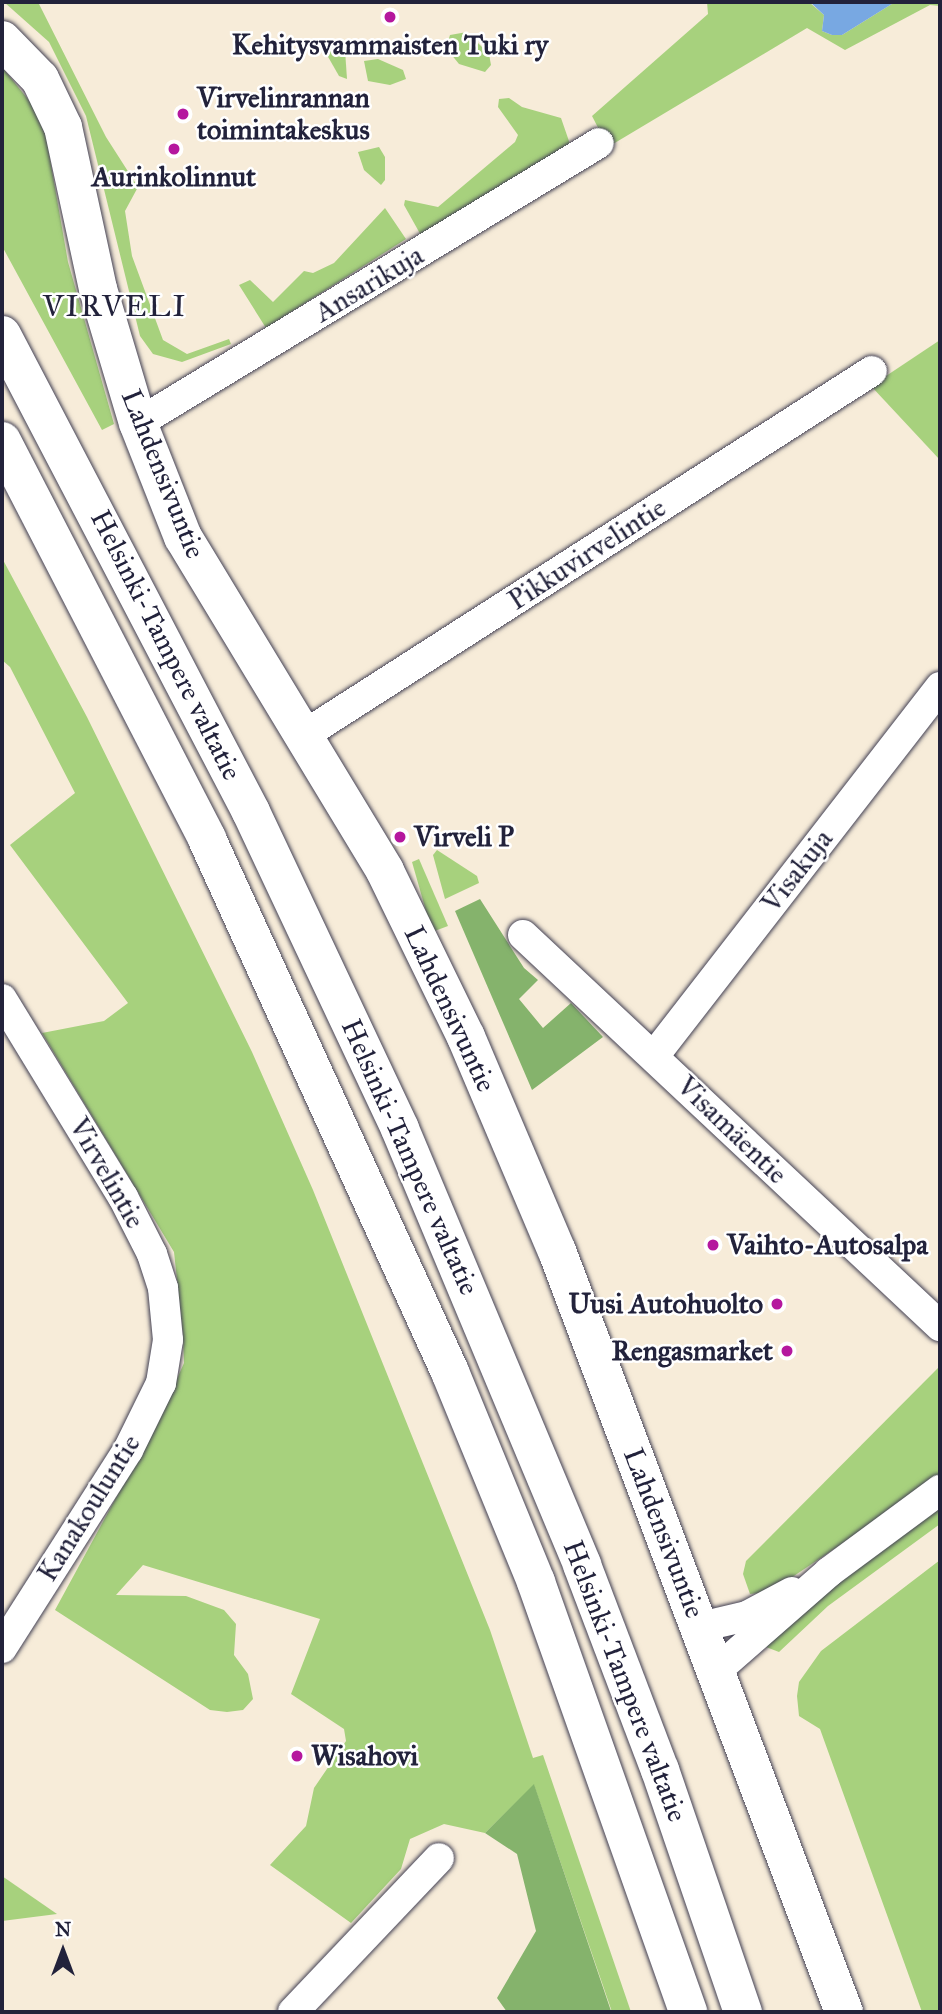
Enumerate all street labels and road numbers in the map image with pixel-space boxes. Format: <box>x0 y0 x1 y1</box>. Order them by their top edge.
street label: Ansarikuja <box>309 238 429 330</box>
street label: Lahdensivuntie <box>114 385 212 563</box>
street label: Pikkuvirvelintie <box>502 491 672 617</box>
street label: Helsinki-Tampere valtatie <box>83 504 249 786</box>
street label: Visakuja <box>754 823 840 919</box>
street label: Lahdensivuntie <box>397 921 503 1097</box>
street label: Helsinki-Tampere valtatie <box>334 1014 486 1300</box>
street label: Visamäentie <box>670 1069 794 1191</box>
street label: Virvelintie <box>62 1112 152 1234</box>
street label: Kanakouluntie <box>30 1428 148 1588</box>
street label: Lahdensivuntie <box>616 1443 712 1623</box>
street label: Helsinki-Tampere valtatie <box>556 1536 694 1826</box>

